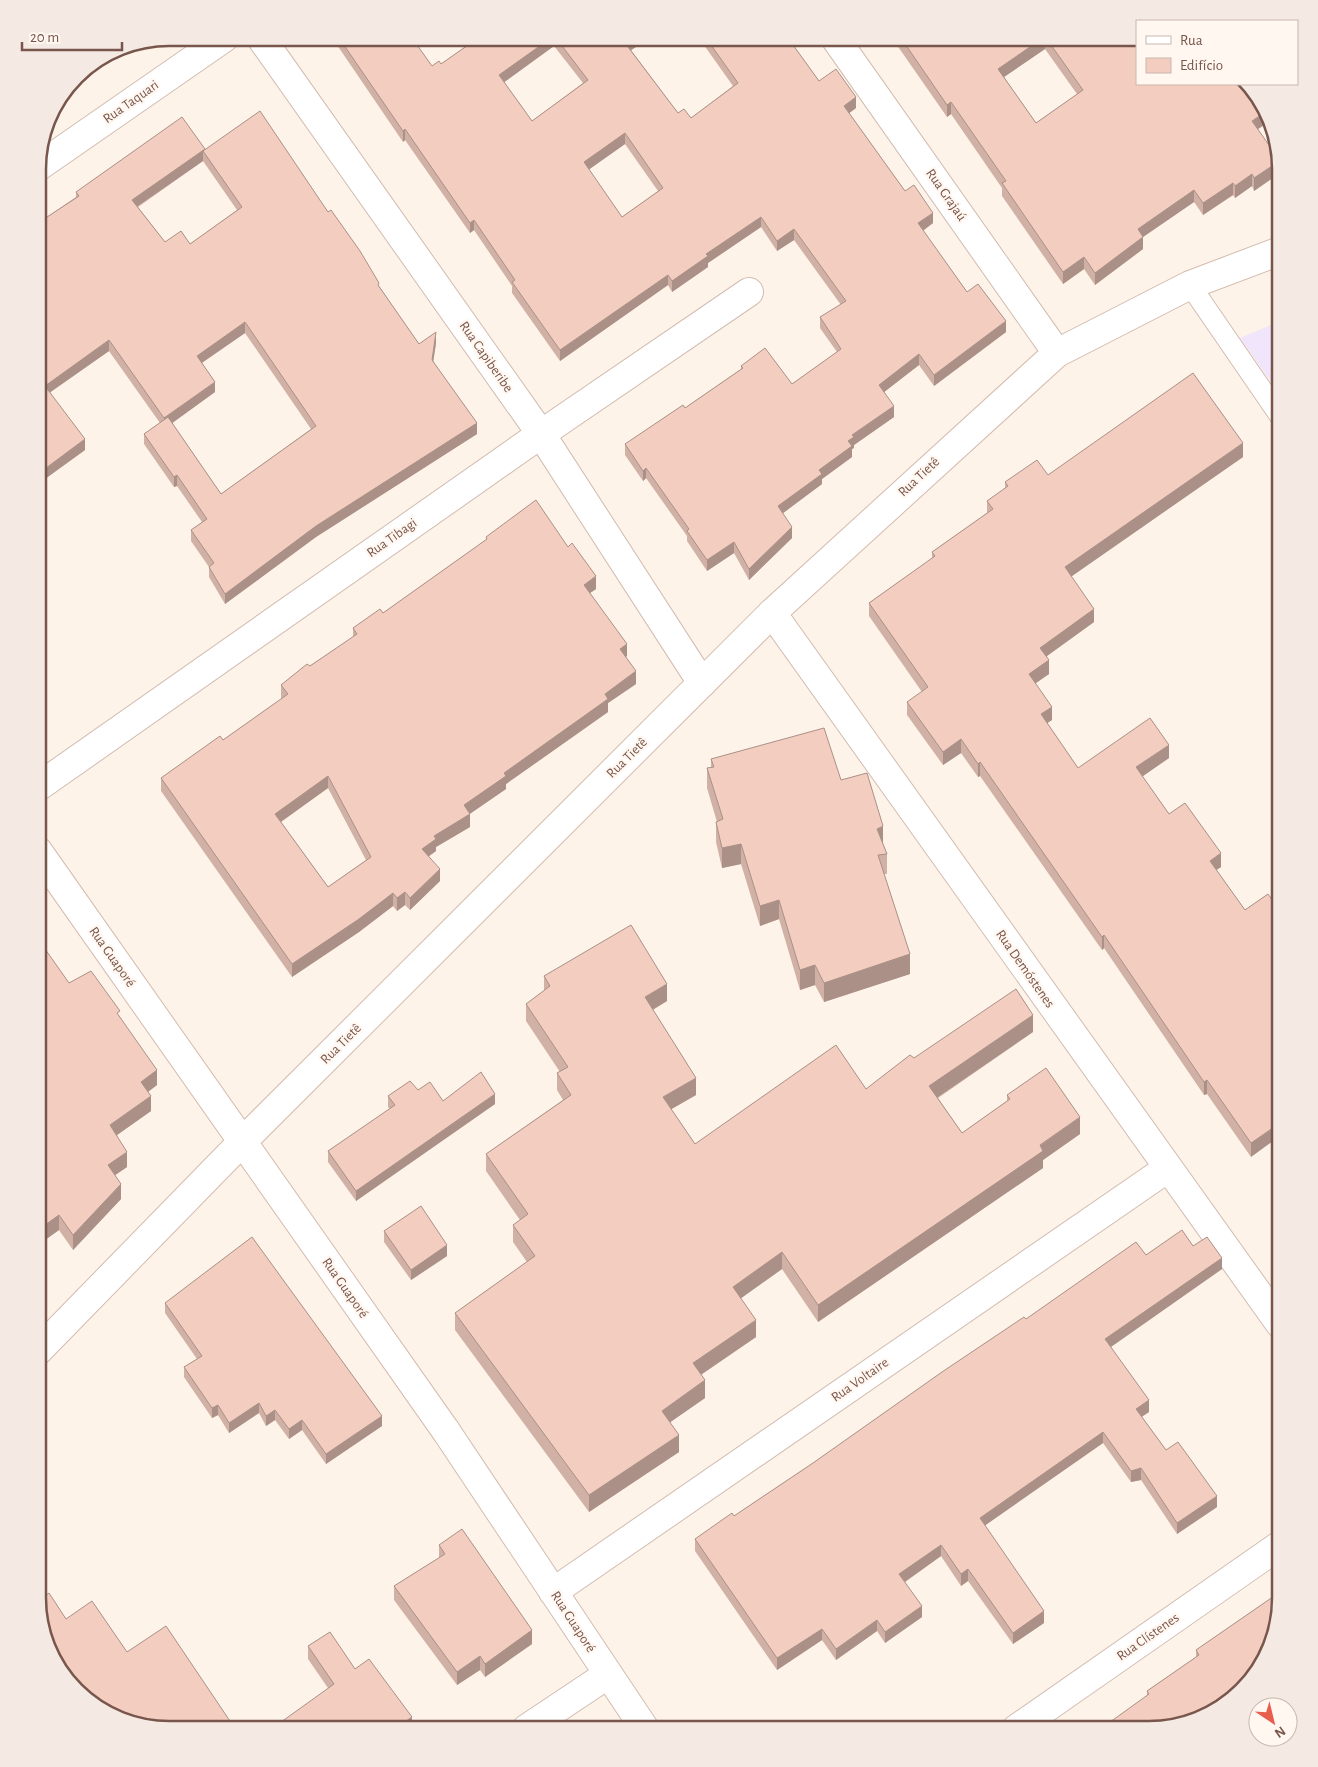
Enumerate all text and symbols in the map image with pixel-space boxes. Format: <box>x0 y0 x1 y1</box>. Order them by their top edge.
scale bar <box>22 20 122 52</box>
legend <box>1136 20 1298 85</box>
text: 20 m <box>30 30 59 45</box>
text: Rua <box>1180 33 1203 48</box>
text: Edifício <box>1180 58 1223 73</box>
street label: Rua Taquari <box>101 78 161 126</box>
street label: Rua Grajaú <box>923 167 969 223</box>
street label: Rua Capiberibe <box>456 319 516 395</box>
street label: Rua Tietê <box>896 455 942 499</box>
street label: Rua Tibagi <box>364 516 420 560</box>
street label: Rua Tietê <box>604 735 650 781</box>
street label: Rua Guaporé <box>86 924 138 990</box>
street label: Rua Demóstenes <box>993 927 1057 1011</box>
street label: Rua Tietê <box>318 1021 364 1067</box>
street label: Rua Guaporé <box>319 1255 371 1321</box>
street label: Rua Voltaire <box>829 1355 891 1405</box>
street label: Rua Guaporé <box>548 1589 598 1655</box>
street label: Rua Clístenes <box>1114 1611 1182 1663</box>
north arrow <box>1248 1697 1298 1747</box>
text: N <box>1272 1723 1288 1740</box>

